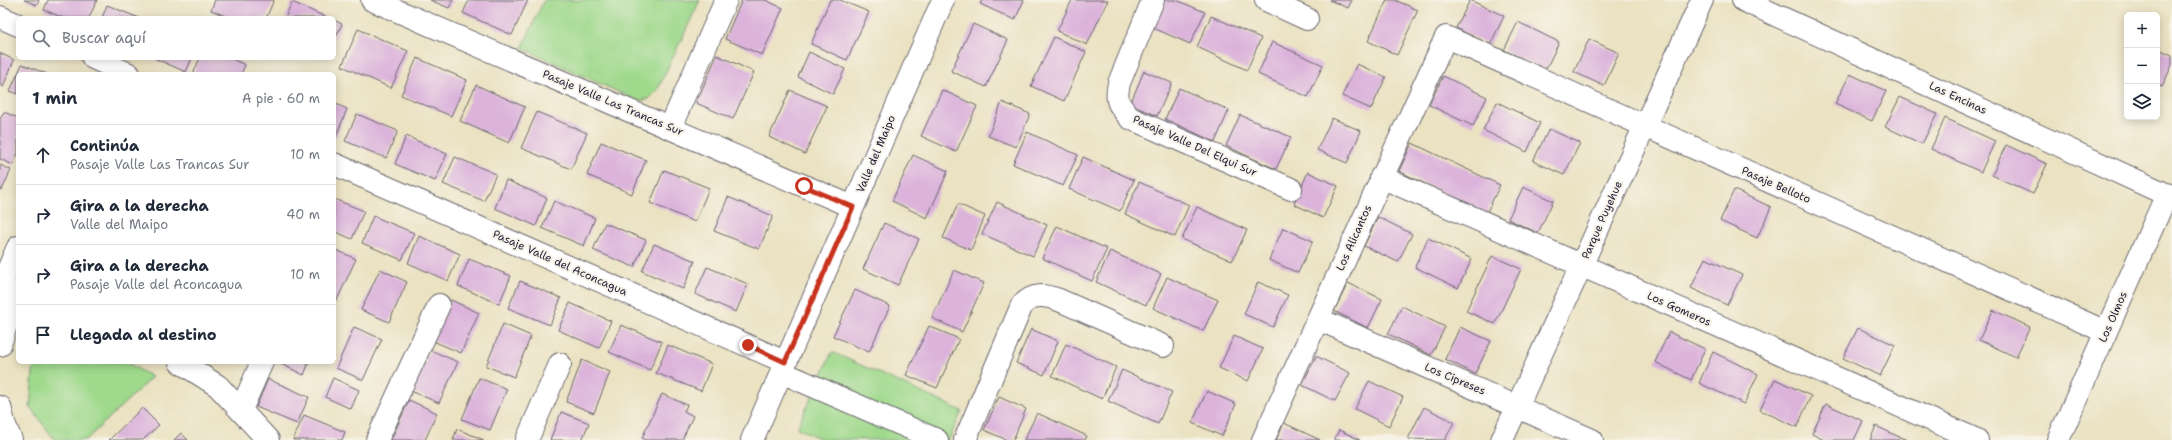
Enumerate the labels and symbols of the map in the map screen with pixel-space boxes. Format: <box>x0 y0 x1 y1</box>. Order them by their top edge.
street label: Pasaje Valle Las Trancas Sur <box>540 66 686 140</box>
street label: Las Encinas <box>1927 78 1989 118</box>
street label: Pasaje Valle Del Elqui Sur <box>1130 112 1260 180</box>
street label: Valle del Maipo <box>853 113 899 195</box>
street label: Pasaje Belloto <box>1739 163 1813 207</box>
route start <box>795 177 813 195</box>
street label: Parque Puyehue <box>1578 179 1626 261</box>
street label: Los Alicantos <box>1333 203 1375 273</box>
street label: Pasaje Valle del Aconcagua <box>490 226 630 300</box>
street label: Los Gomeros <box>1645 288 1713 330</box>
street label: Los Olmos <box>2095 289 2131 345</box>
route end <box>739 336 757 354</box>
street label: Los Cipreses <box>1422 359 1488 399</box>

